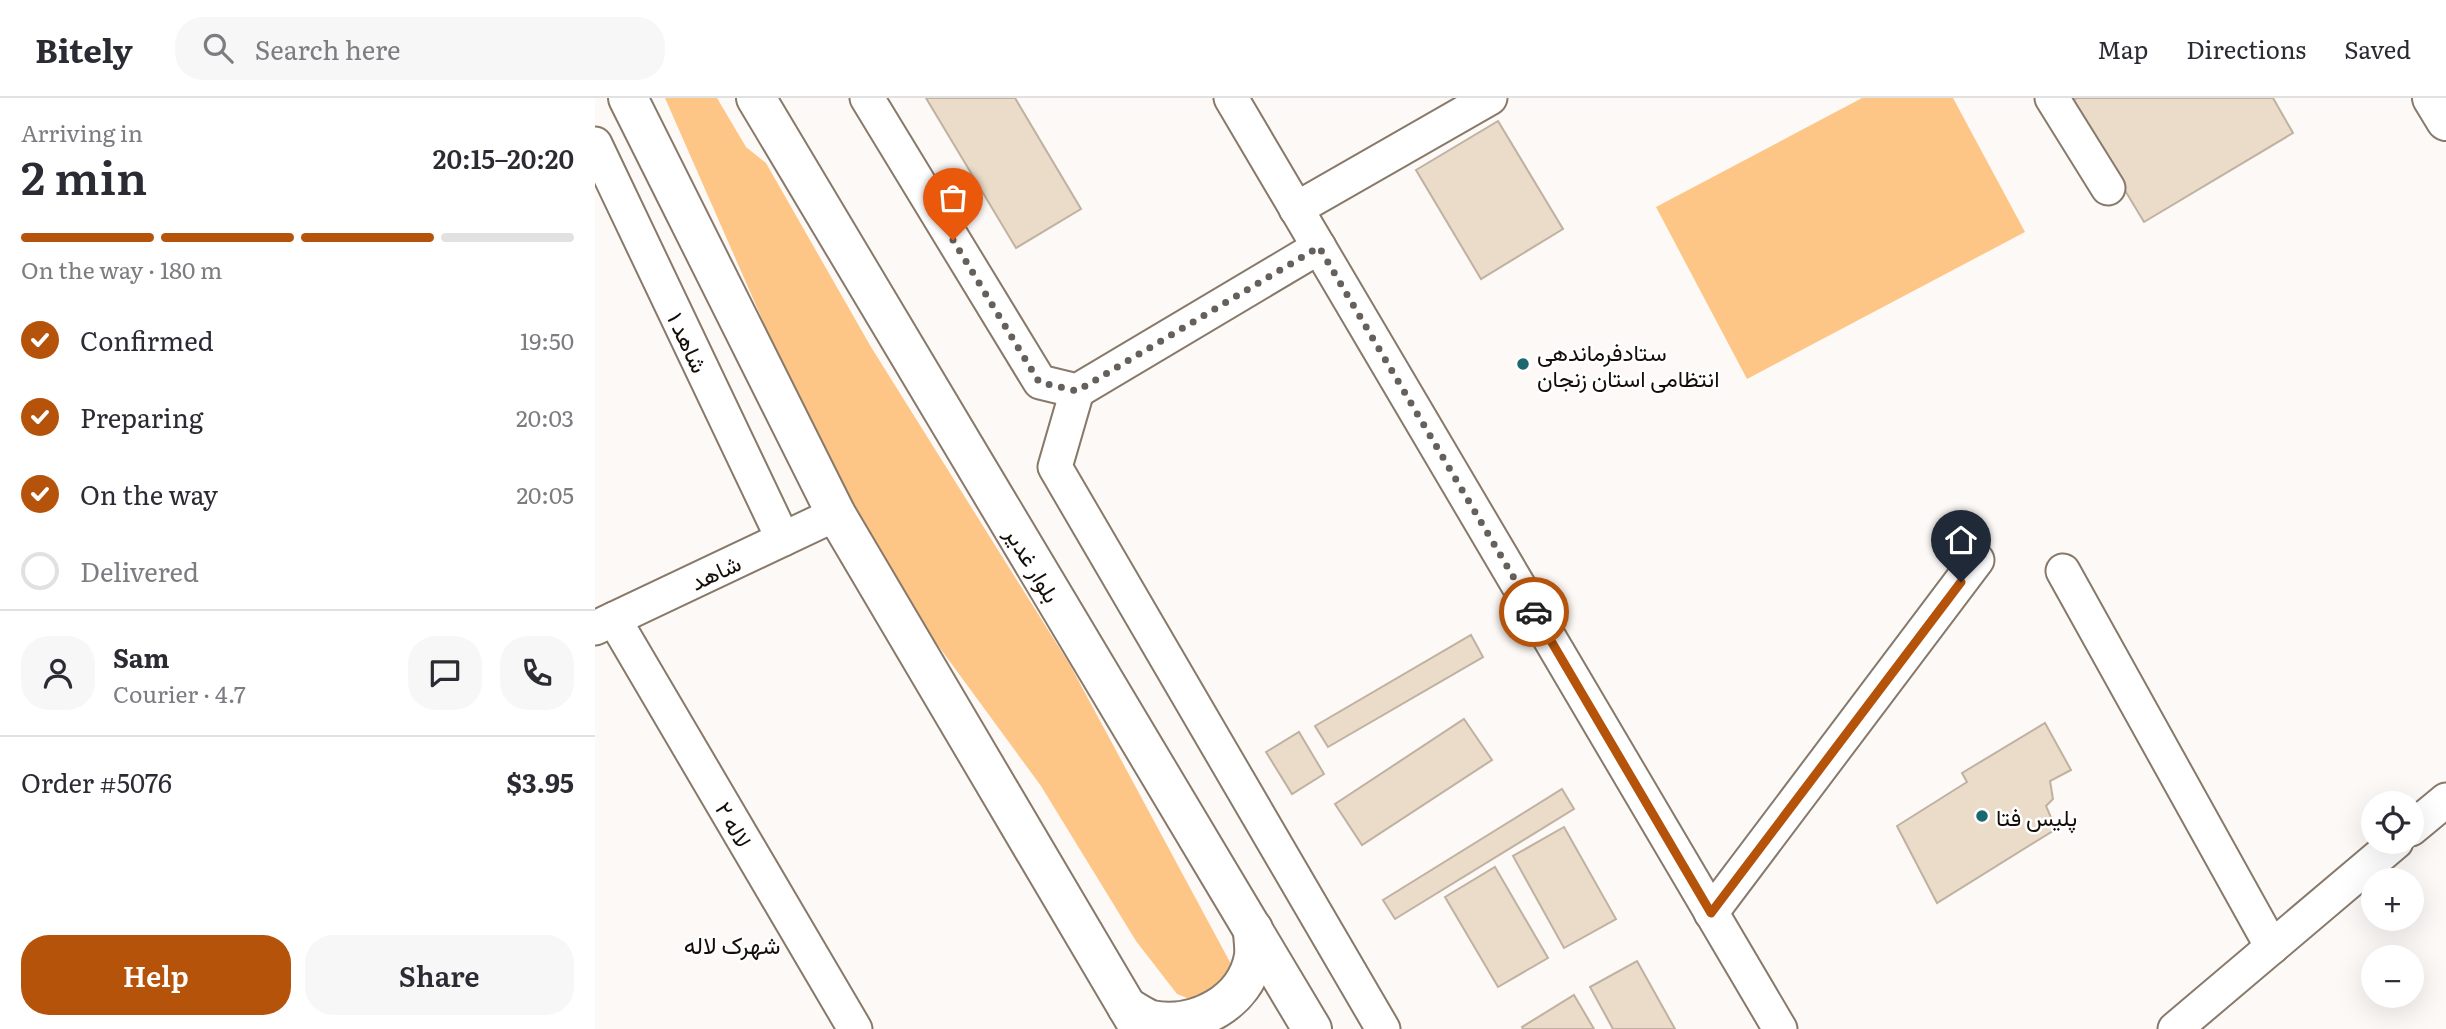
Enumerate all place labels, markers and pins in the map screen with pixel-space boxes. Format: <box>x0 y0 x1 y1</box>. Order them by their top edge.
pin <box>923 168 983 240</box>
place label: ستادفرماندهی انتظامی استان زنجان <box>1537 334 1720 394</box>
marker: ستادفرماندهی انتظامی استان زنجان <box>1515 356 1531 372</box>
pin <box>1931 510 1991 582</box>
place label: پلیس فتا <box>1996 799 2077 834</box>
marker: پلیس فتا <box>1974 808 1990 824</box>

